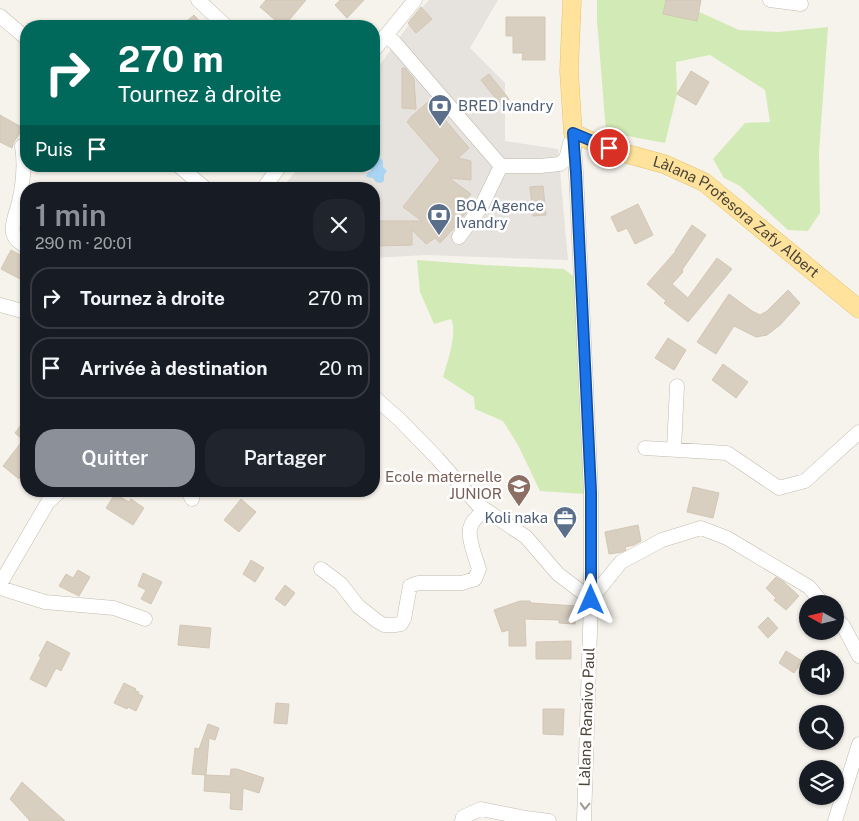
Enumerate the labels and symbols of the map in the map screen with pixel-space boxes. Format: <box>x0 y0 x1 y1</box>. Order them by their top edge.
bank icon: BRED Ivandry <box>427 93 453 127</box>
place label: BRED Ivandry <box>458 97 553 114</box>
pin <box>588 127 630 169</box>
street label: Làlana Profesora Zafy Albert <box>651 152 823 281</box>
place label: BOA Agence Ivandry <box>456 197 544 231</box>
bank icon: BOA Agence Ivandry <box>426 202 452 236</box>
place label: Ecole maternelle JUNIOR <box>385 468 502 502</box>
school or university icon: Ecole maternelle JUNIOR <box>506 473 532 507</box>
office icon: Koli naka <box>552 505 578 539</box>
place label: Koli naka <box>484 509 548 526</box>
position arrow <box>564 573 616 625</box>
north arrow <box>799 595 844 640</box>
street label: Làlana Ranaivo Paul <box>576 647 597 787</box>
one-way arrow <box>580 802 590 810</box>

